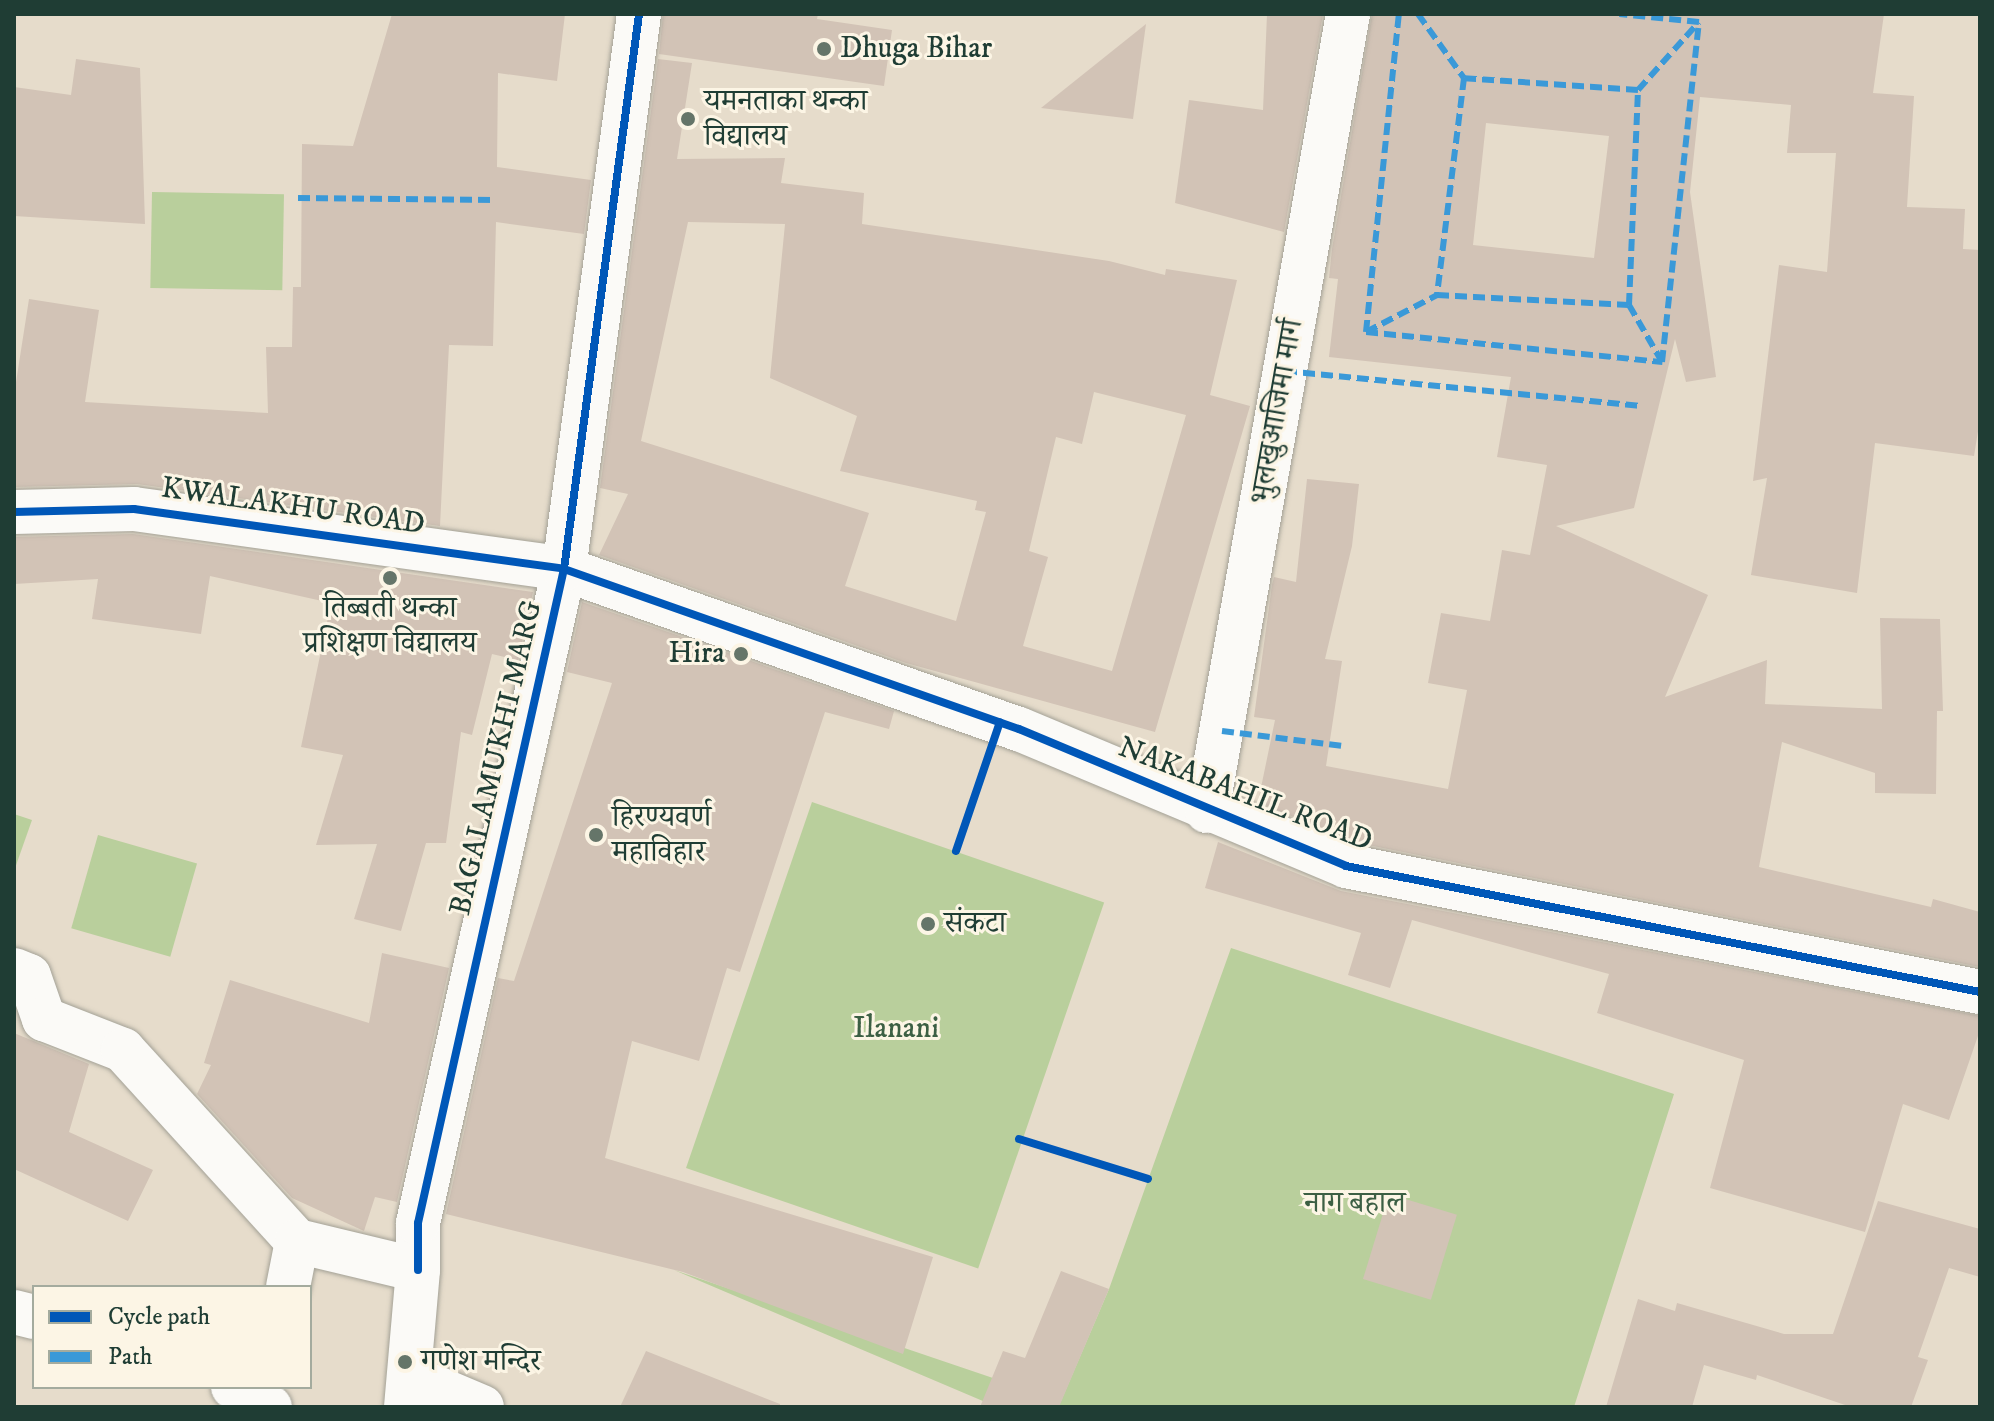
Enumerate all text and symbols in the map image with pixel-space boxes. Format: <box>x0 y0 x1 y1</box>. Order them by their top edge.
place label: Dhuga Bihar <box>840 31 992 67</box>
marker: Dhuga Bihar <box>815 40 833 58</box>
place label: यमनताका थन्का विद्यालय <box>704 84 867 154</box>
marker: यमनताका थन्का विद्यालय <box>679 110 697 128</box>
street label: भुलखुआजिमा मार्ग <box>1244 317 1312 507</box>
street label: KWALAKHU ROAD <box>159 471 427 543</box>
marker: तिब्बती थन्का प्रशिक्षण विद्यालय <box>381 569 399 587</box>
place label: तिब्बती थन्का प्रशिक्षण विद्यालय <box>303 591 477 662</box>
street label: BAGALAMUKHI MARG <box>443 597 551 919</box>
place label: Hira <box>668 636 725 672</box>
marker: Hira <box>732 645 750 663</box>
street label: NAKABAHIL ROAD <box>1113 730 1377 860</box>
place label: हिरण्यवर्ण महाविहार <box>612 800 711 870</box>
marker: हिरण्यवर्ण महाविहार <box>587 826 605 844</box>
place label: संकटा <box>944 906 1006 942</box>
marker: संकटा <box>919 915 937 933</box>
park label: Ilanani <box>853 1011 939 1047</box>
park label: नाग बहाल <box>1304 1186 1406 1222</box>
legend <box>32 1285 312 1389</box>
text: Cycle path <box>108 1302 210 1332</box>
text: Path <box>108 1342 152 1372</box>
place label: गणेश मन्दिर <box>421 1344 541 1380</box>
marker: गणेश मन्दिर <box>396 1353 414 1371</box>

